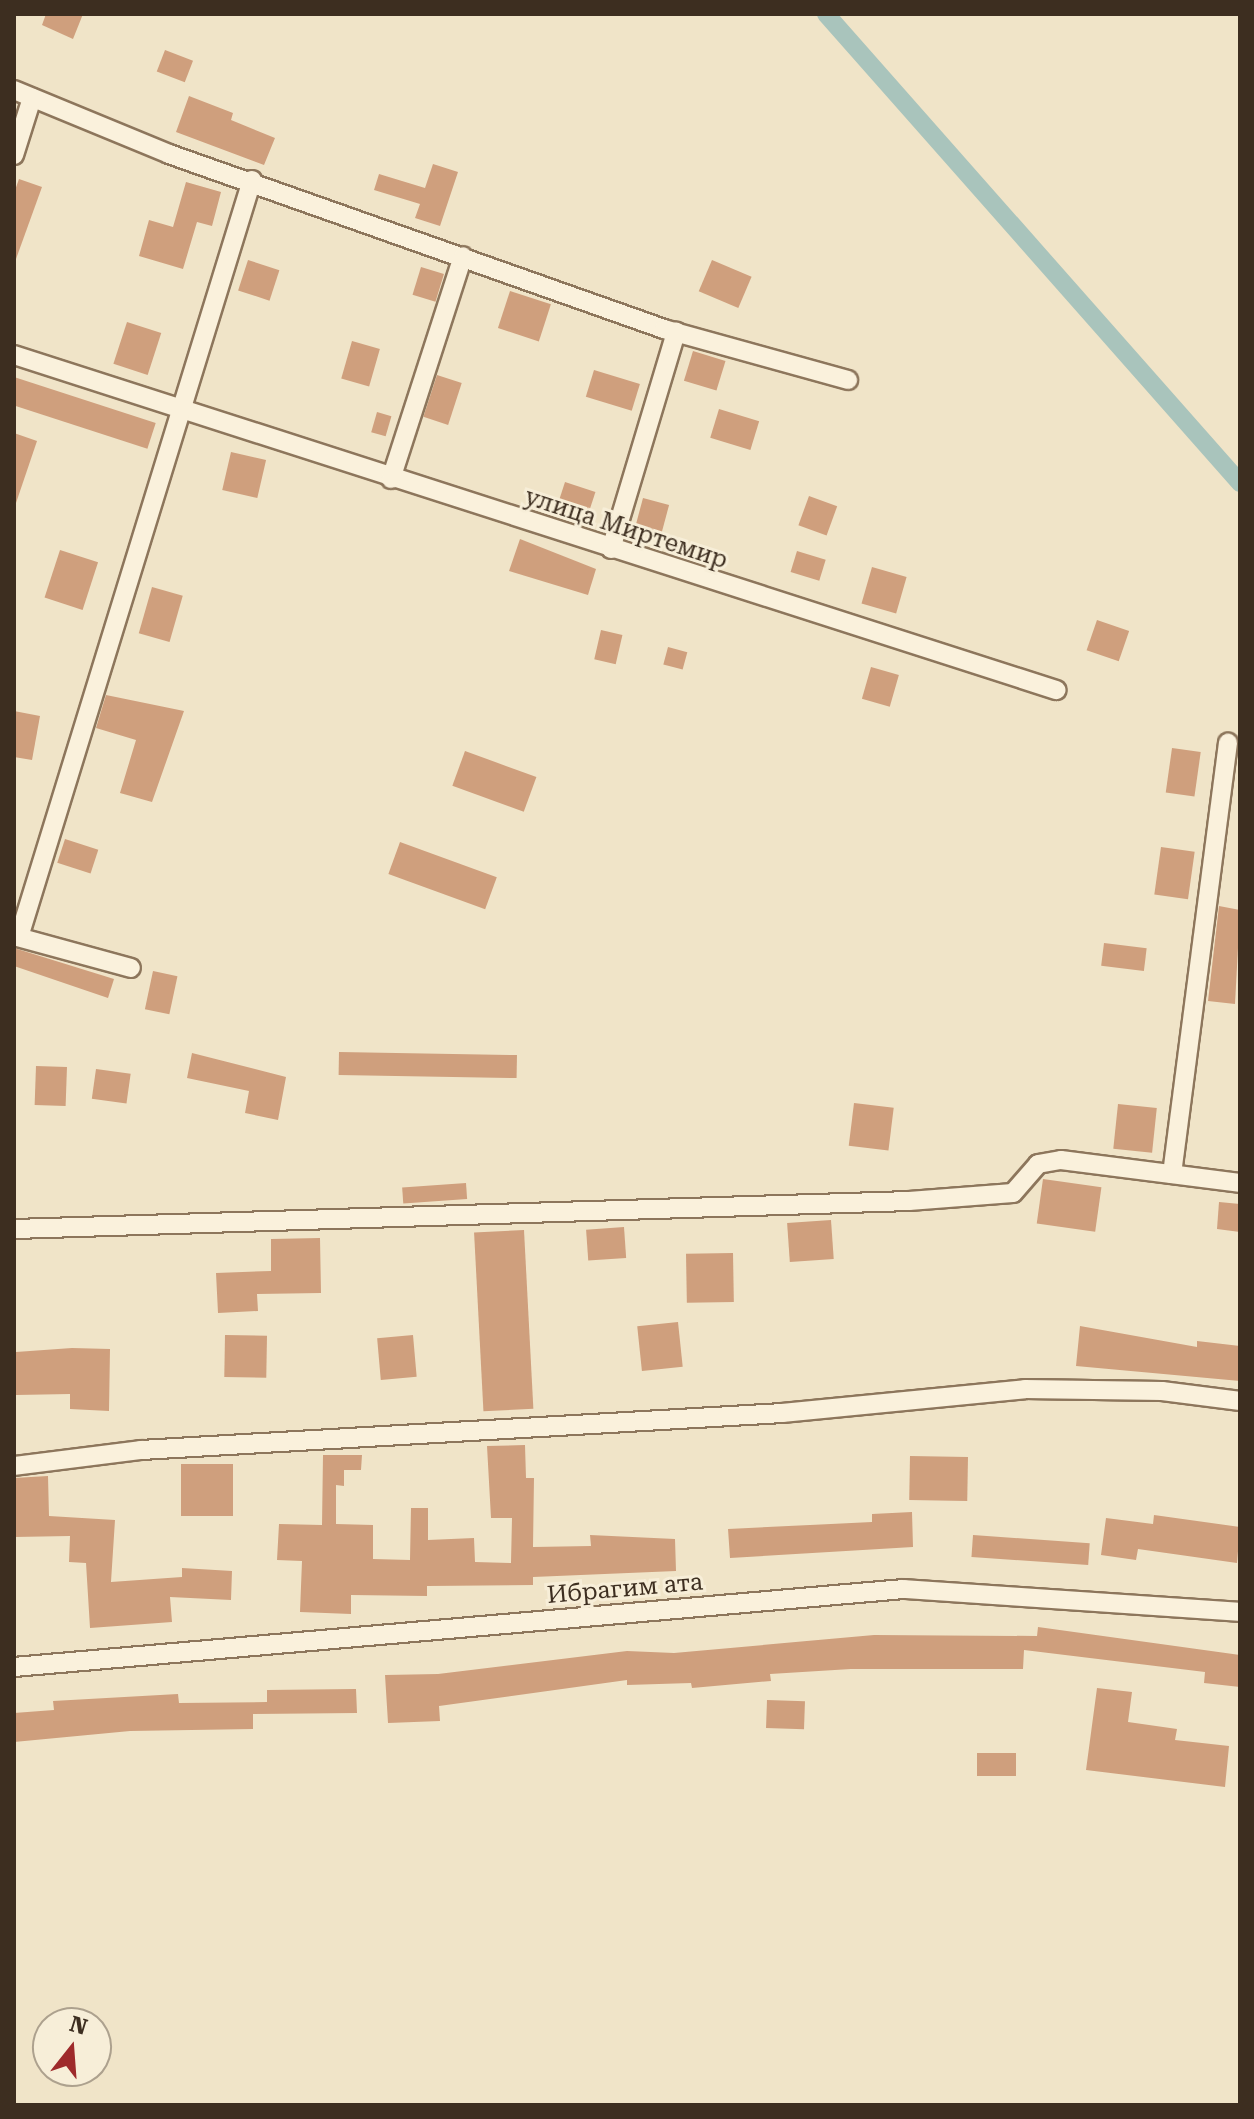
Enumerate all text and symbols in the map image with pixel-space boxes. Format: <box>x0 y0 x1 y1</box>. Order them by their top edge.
street label: улица Миртемир <box>521 483 731 575</box>
street label: Ибрагим ата <box>546 1568 704 1610</box>
north arrow <box>32 2007 112 2087</box>
text: N <box>67 2011 90 2040</box>

